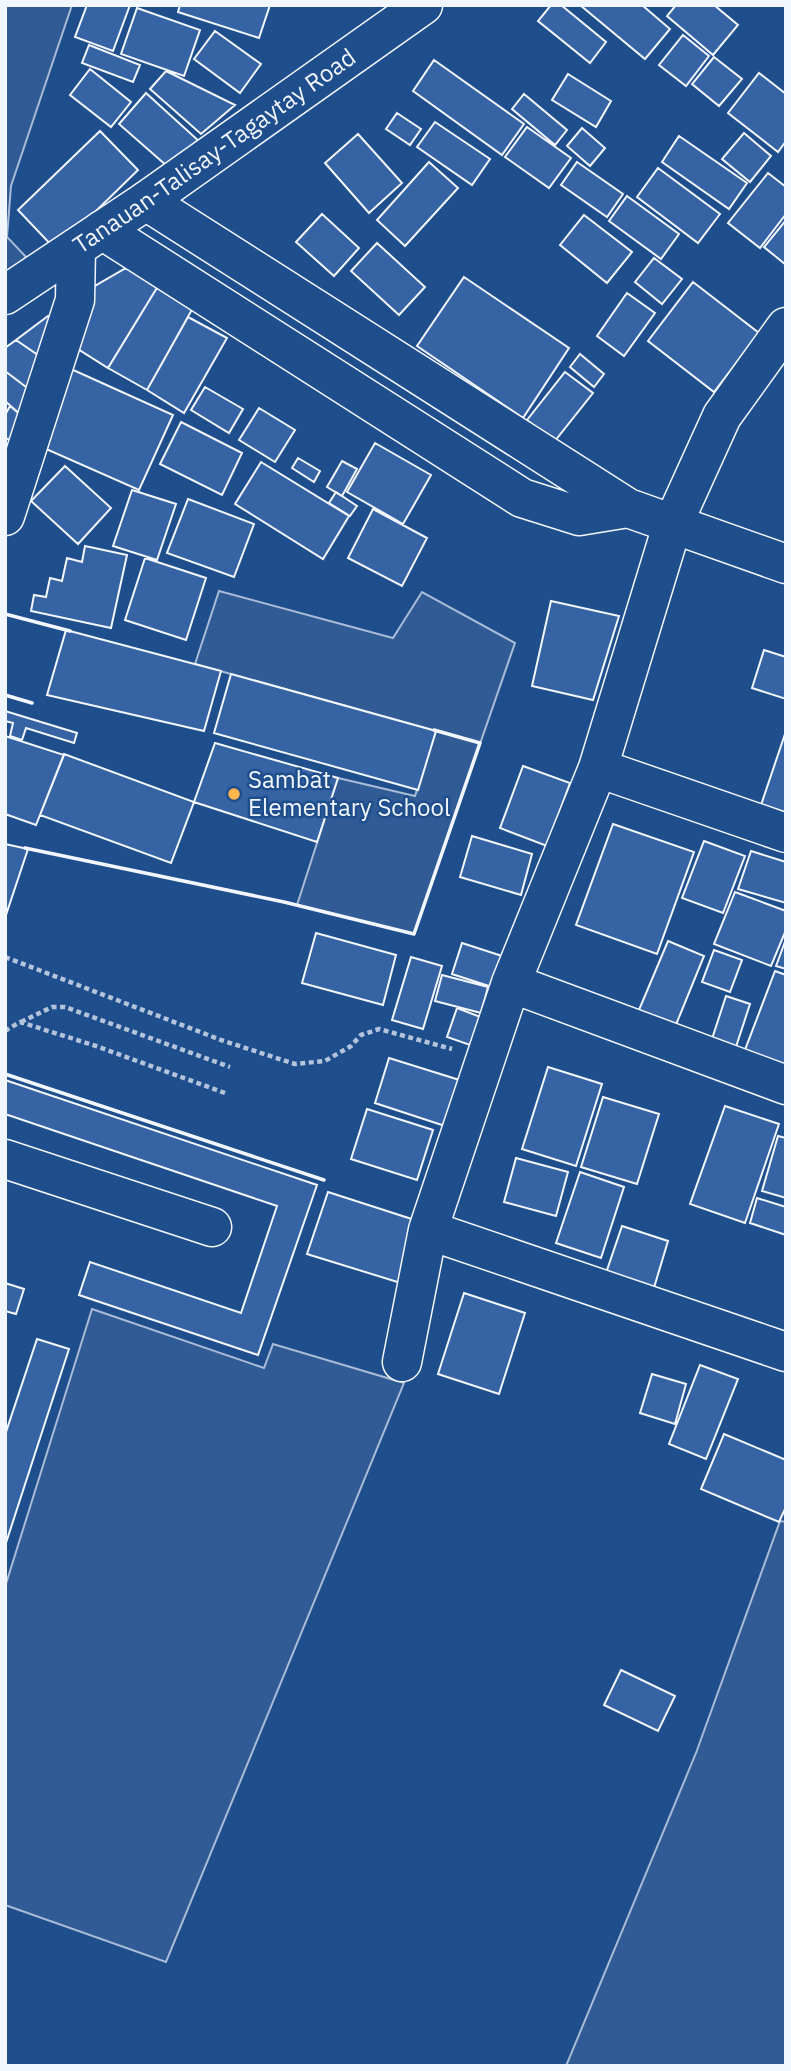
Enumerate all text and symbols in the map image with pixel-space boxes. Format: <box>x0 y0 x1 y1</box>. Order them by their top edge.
street label: Tanauan-Talisay-Tagaytay Road <box>66 41 362 260</box>
place label: Sambat Elementary School <box>248 763 450 823</box>
marker: Sambat Elementary School <box>226 786 242 802</box>

